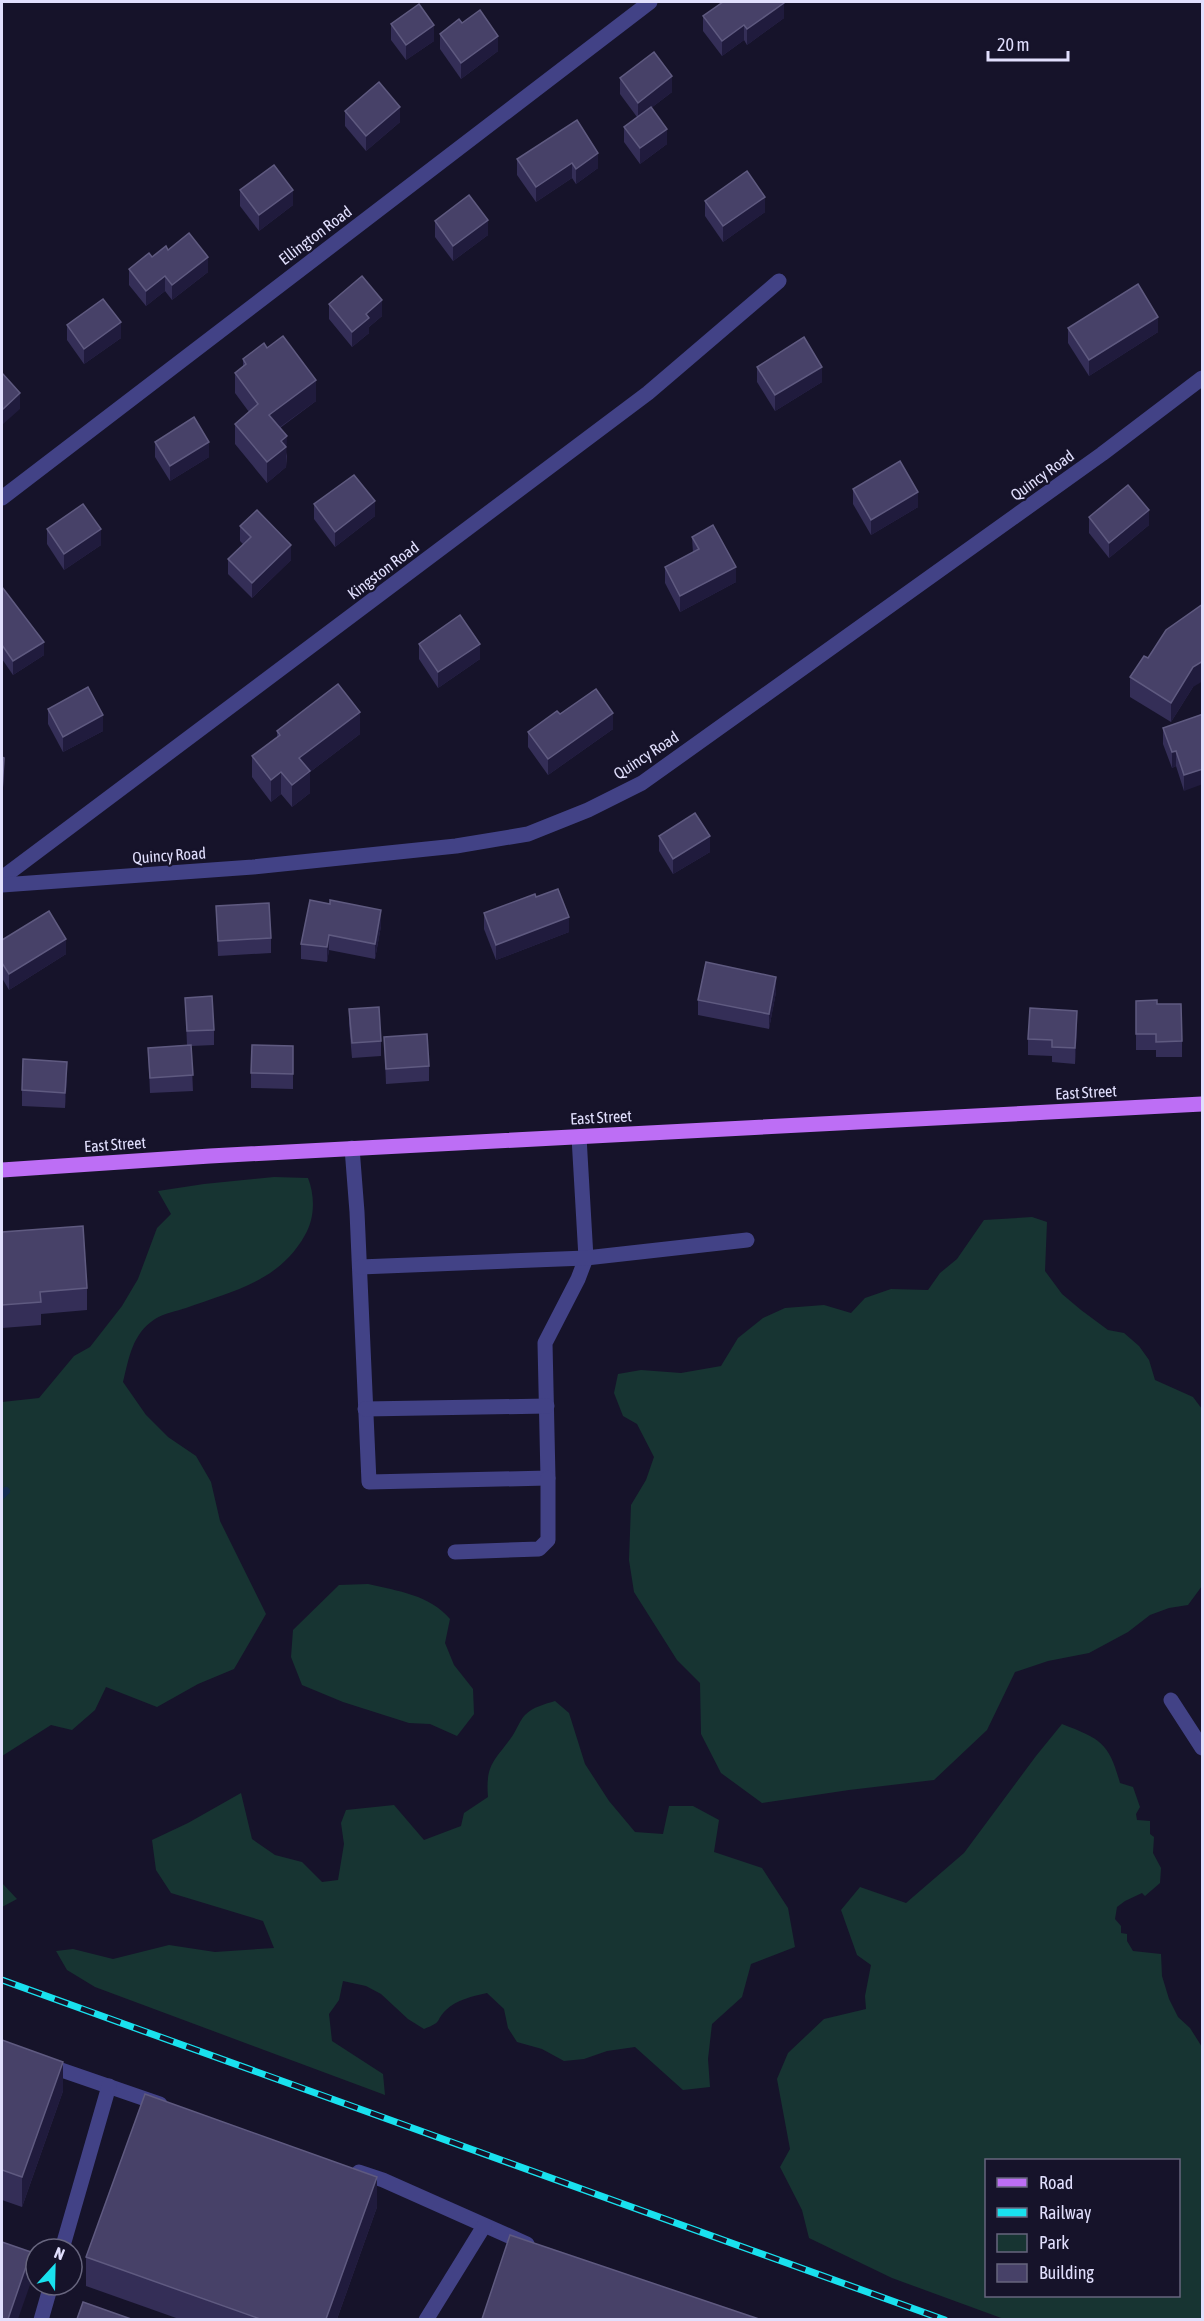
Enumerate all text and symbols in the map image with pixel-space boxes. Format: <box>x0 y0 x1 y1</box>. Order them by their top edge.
scale bar <box>988 24 1068 62</box>
text: 20 m <box>997 34 1029 55</box>
street label: Ellington Road <box>275 202 355 269</box>
street label: Quincy Road <box>1007 446 1078 505</box>
street label: Kingston Road <box>344 537 423 603</box>
street label: Quincy Road <box>610 727 682 783</box>
street label: Quincy Road <box>132 843 206 868</box>
street label: East Street <box>1055 1081 1118 1103</box>
street label: East Street <box>570 1106 633 1128</box>
street label: East Street <box>84 1133 147 1155</box>
legend <box>985 2159 1180 2297</box>
text: Road <box>1039 2172 1073 2193</box>
text: Railway <box>1039 2202 1091 2223</box>
text: Park <box>1039 2232 1069 2253</box>
north arrow <box>24 2237 84 2297</box>
text: N <box>52 2243 67 2263</box>
text: Building <box>1039 2262 1094 2283</box>

